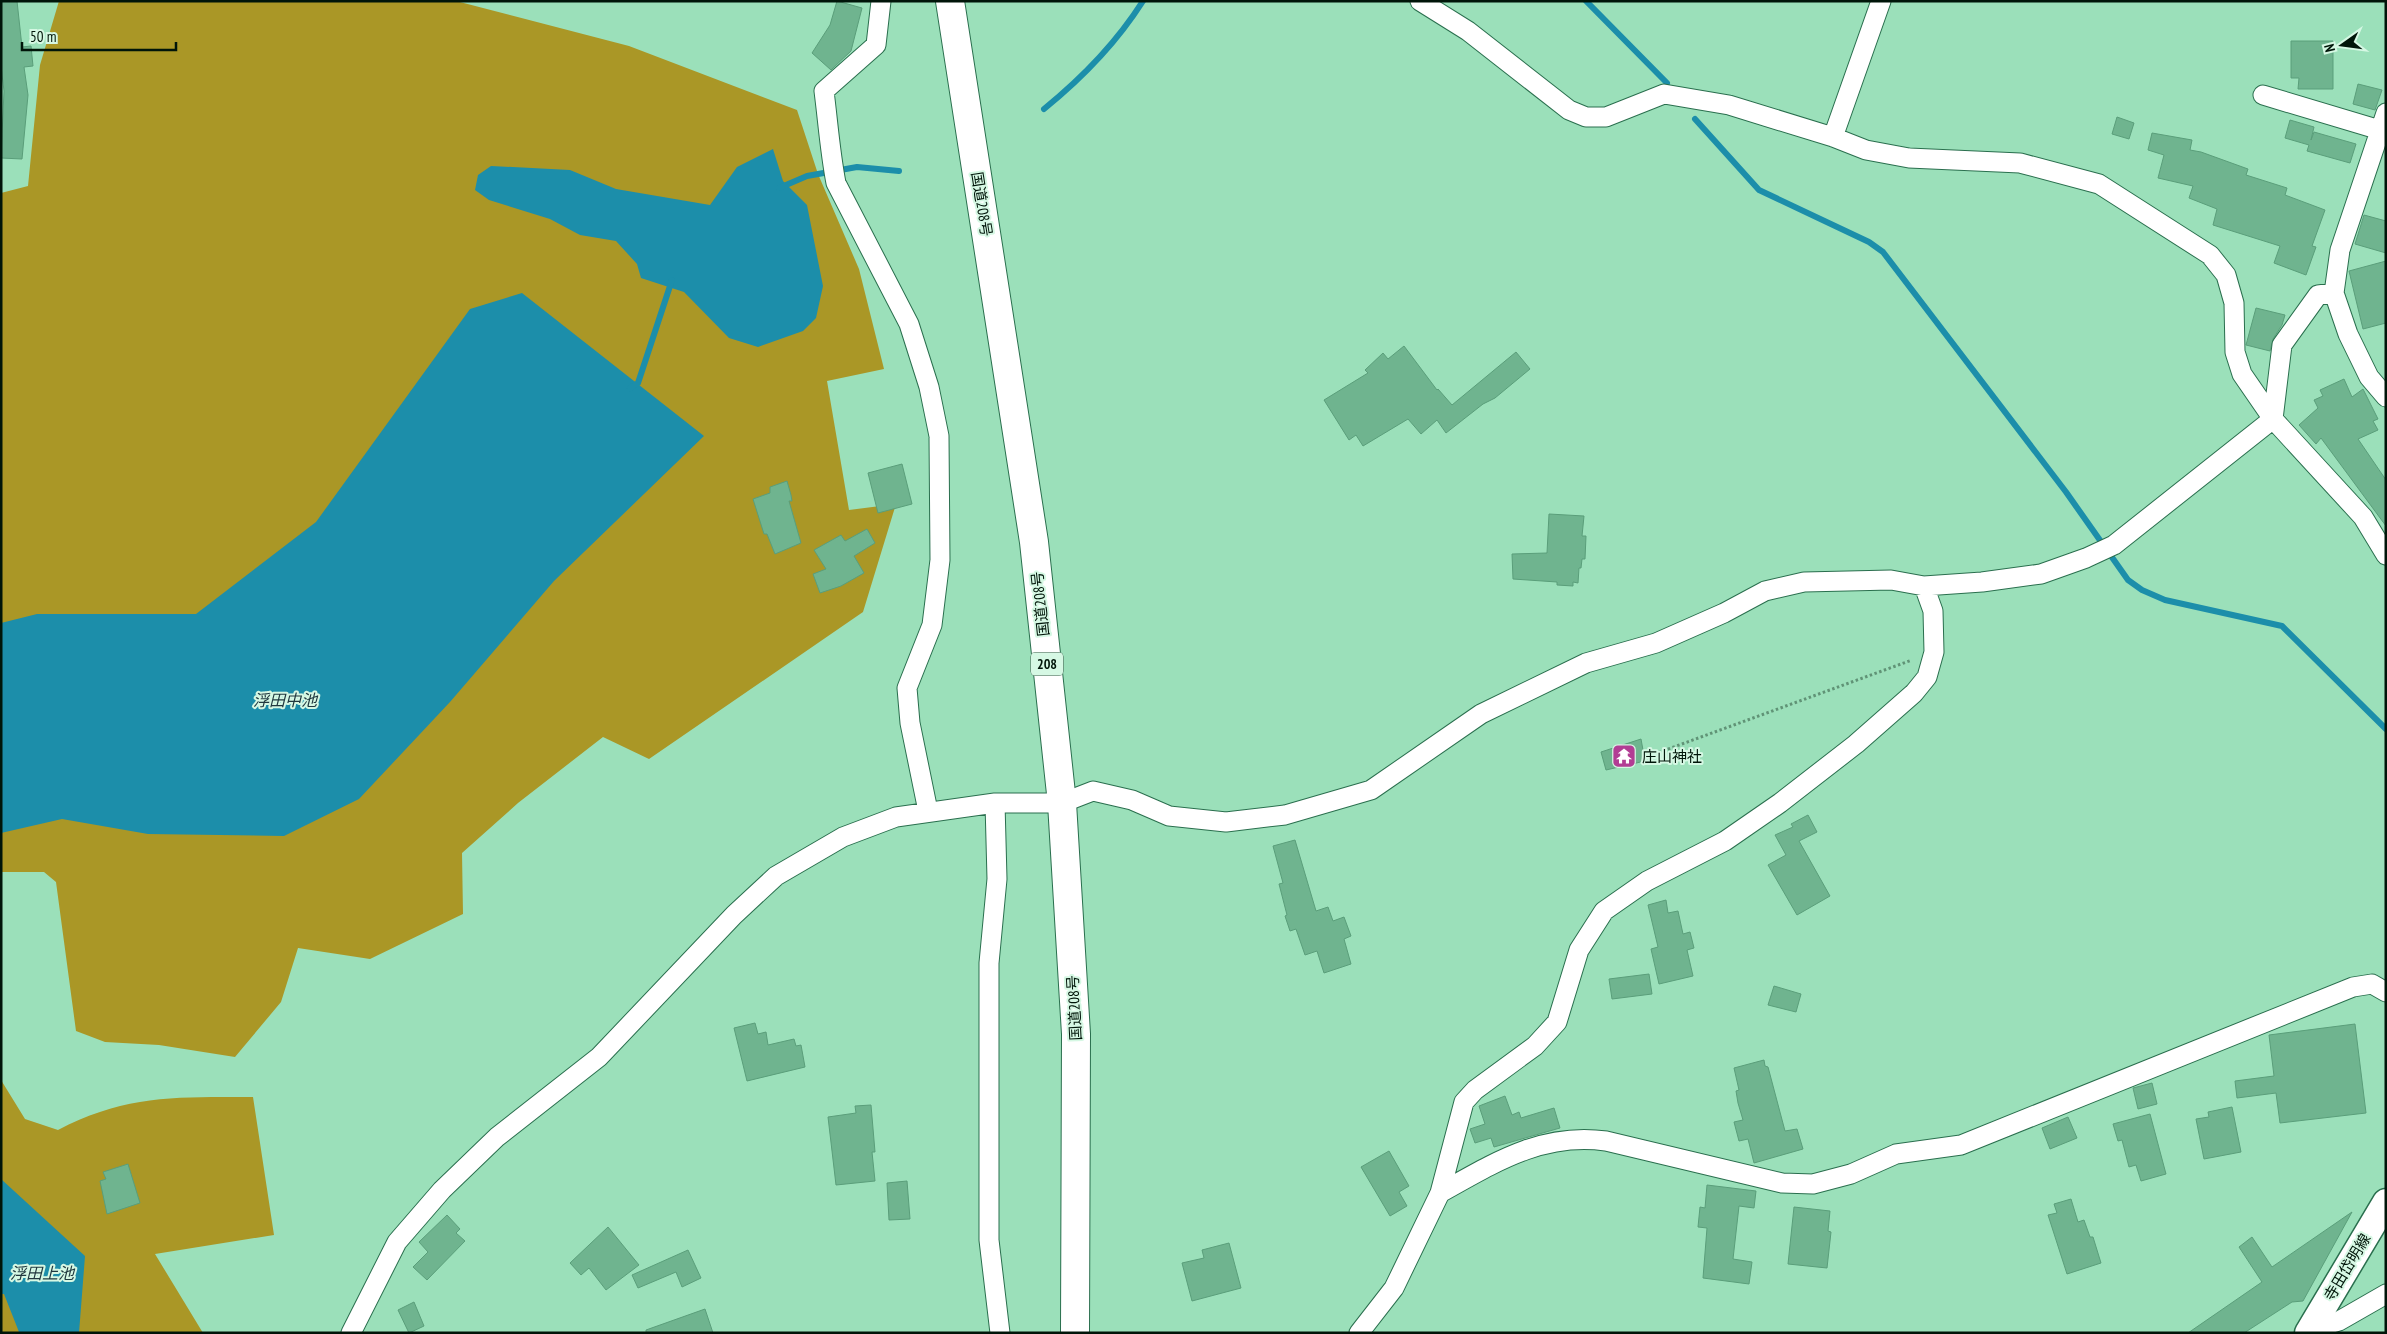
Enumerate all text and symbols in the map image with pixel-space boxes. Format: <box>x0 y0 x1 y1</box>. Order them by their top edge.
scale bar <box>22 20 176 52</box>
north arrow <box>2317 20 2367 70</box>
text: 50 m <box>30 27 56 46</box>
text: N <box>2320 42 2339 54</box>
street label: 国道208号 <box>968 170 996 238</box>
street label: 国道208号 <box>1027 571 1053 637</box>
road number: 208 <box>1031 652 1063 676</box>
water label: 浮田中池 <box>253 690 319 710</box>
temple icon: 庄山神社 <box>1611 743 1637 769</box>
place label: 庄山神社 <box>1642 747 1702 766</box>
street label: 国道208号 <box>1063 975 1085 1041</box>
street label: 寺田岱明線 <box>2320 1230 2374 1304</box>
water label: 浮田上池 <box>10 1263 76 1283</box>

